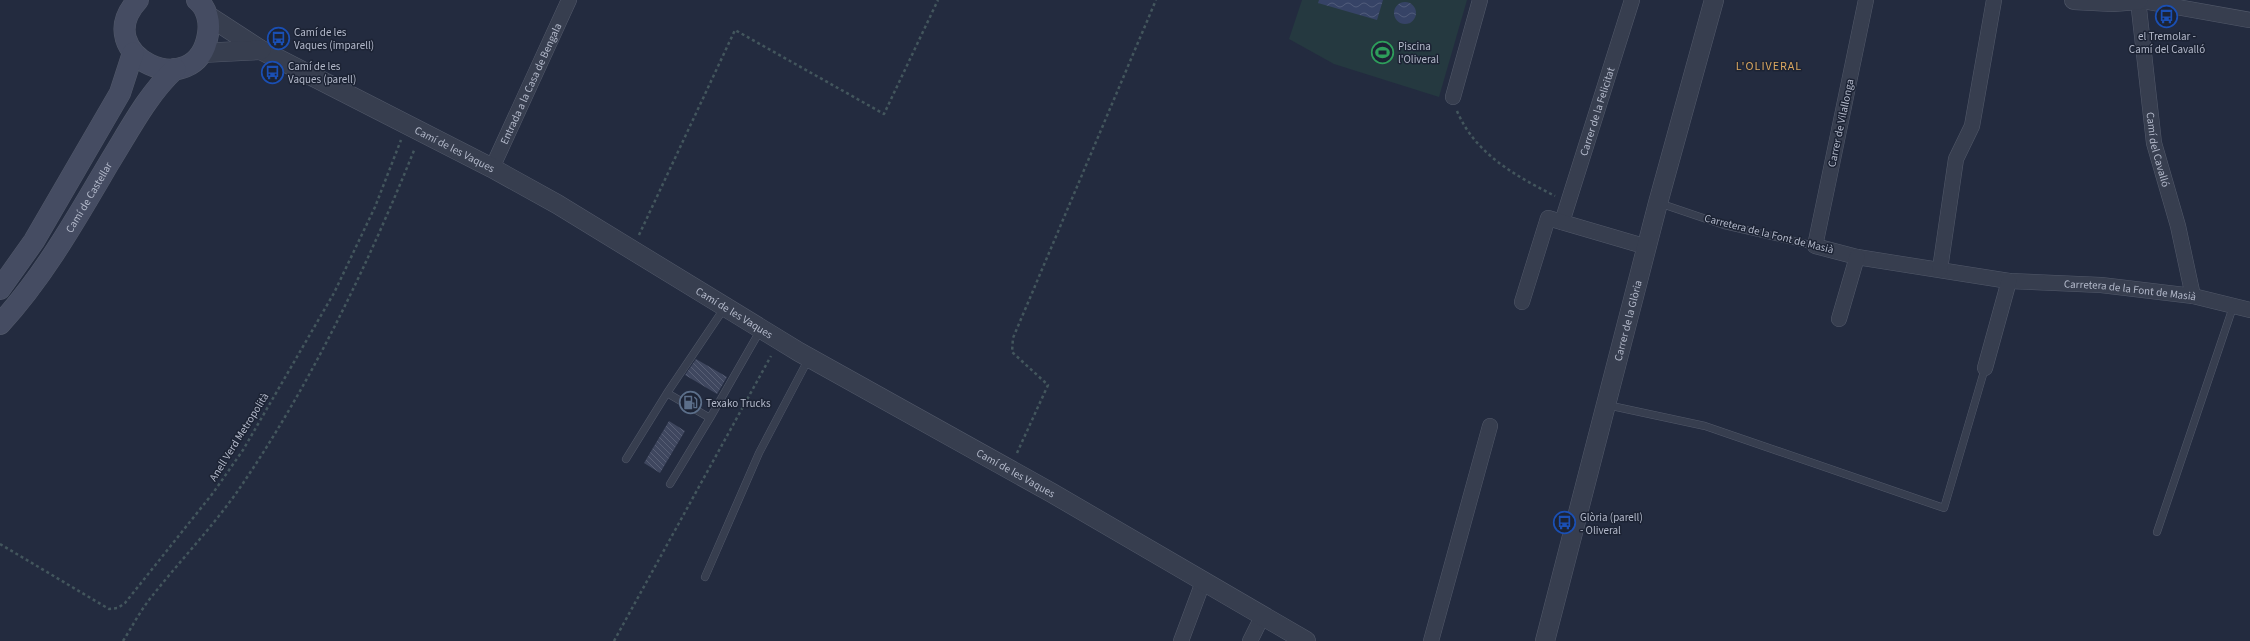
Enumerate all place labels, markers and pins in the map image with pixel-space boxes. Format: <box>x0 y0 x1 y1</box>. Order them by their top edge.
bus stop icon: el Tremolar - Camí del Cavalló <box>2154 3 2180 29</box>
bus stop icon: Camí de les Vaques (imparell) <box>266 25 292 51</box>
place label: Camí de les Vaques (imparell) <box>294 25 374 53</box>
place label: el Tremolar - Camí del Cavalló <box>2129 29 2205 57</box>
sports icon: Piscina l'Oliveral <box>1369 39 1395 65</box>
place label: Piscina l'Oliveral <box>1398 39 1439 67</box>
bus stop icon: Camí de les Vaques (parell) <box>260 59 286 85</box>
place label: Camí de les Vaques (parell) <box>288 59 356 87</box>
fuel station icon: Texako Trucks <box>677 390 703 416</box>
place label: Texako Trucks <box>706 396 771 411</box>
bus stop icon: Glòria (parell) - Oliveral <box>1552 510 1578 536</box>
place label: Glòria (parell) - Oliveral <box>1580 510 1643 538</box>

